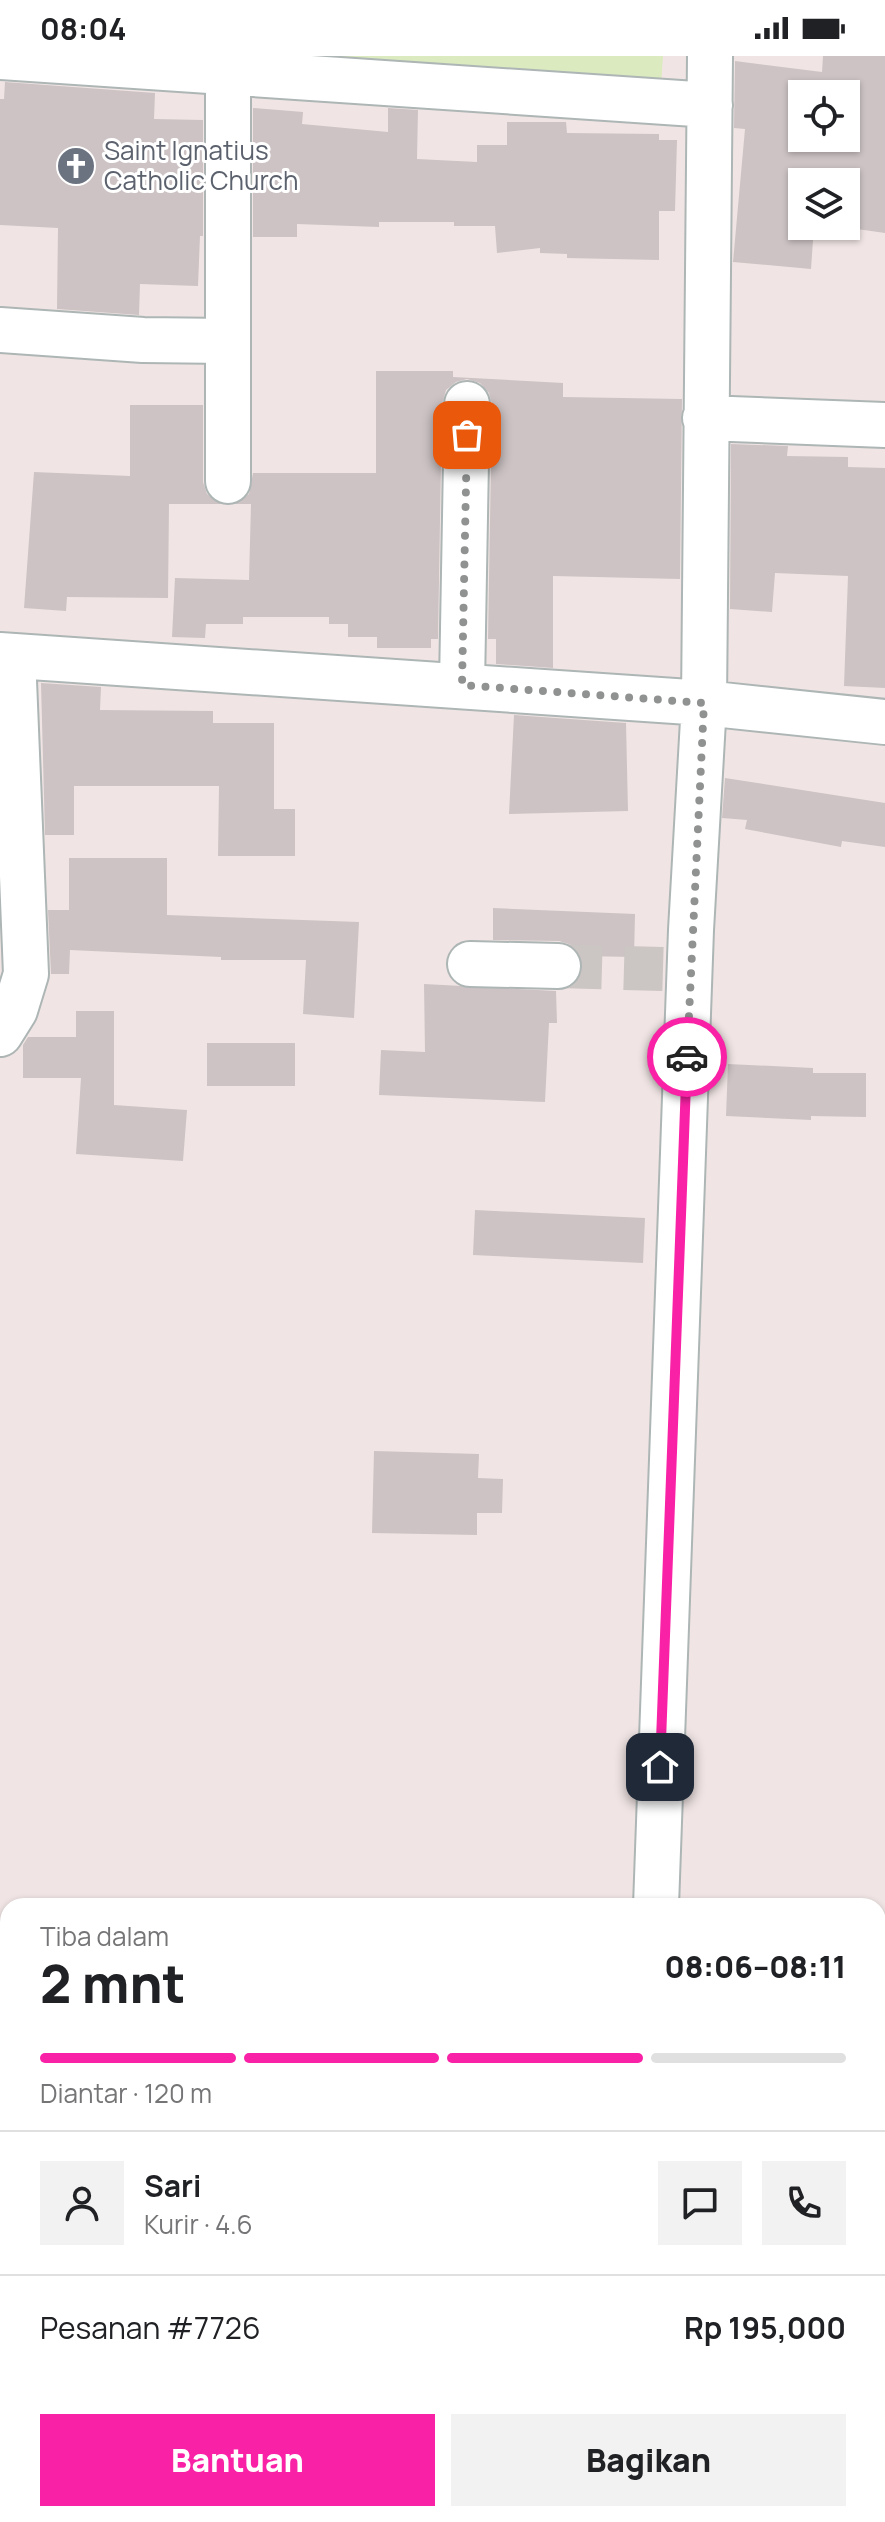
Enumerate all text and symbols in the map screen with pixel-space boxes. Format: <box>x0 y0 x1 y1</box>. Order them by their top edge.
text: 08:04 <box>40 8 126 49</box>
map controls <box>788 80 860 240</box>
button: locate <box>788 80 860 152</box>
place label: Saint Ignatius Catholic Church <box>104 132 298 198</box>
church icon: Saint Ignatius Catholic Church <box>55 145 97 187</box>
button: layers <box>788 168 860 240</box>
pin <box>433 401 501 469</box>
icon: bag <box>445 413 489 457</box>
courier <box>647 1017 727 1097</box>
icon: car <box>665 1035 709 1079</box>
pin <box>626 1733 694 1801</box>
icon: home <box>638 1745 682 1789</box>
text: Tiba dalam <box>40 1918 169 1954</box>
text: 08:06–08:11 <box>664 1946 846 1987</box>
text: 2 mnt <box>40 1948 186 2019</box>
text: Diantar · 120 m <box>40 2075 212 2111</box>
button: person <box>40 2161 124 2245</box>
button: chat <box>658 2161 742 2245</box>
button: phone <box>762 2161 846 2245</box>
text: Sari <box>144 2165 201 2206</box>
text: Kurir · 4.6 <box>144 2206 253 2242</box>
text: Pesanan #7726 <box>40 2307 261 2348</box>
text: Rp 195,000 <box>684 2307 846 2348</box>
button: Bantuan <box>40 2414 435 2506</box>
button: Bagikan <box>451 2414 846 2506</box>

